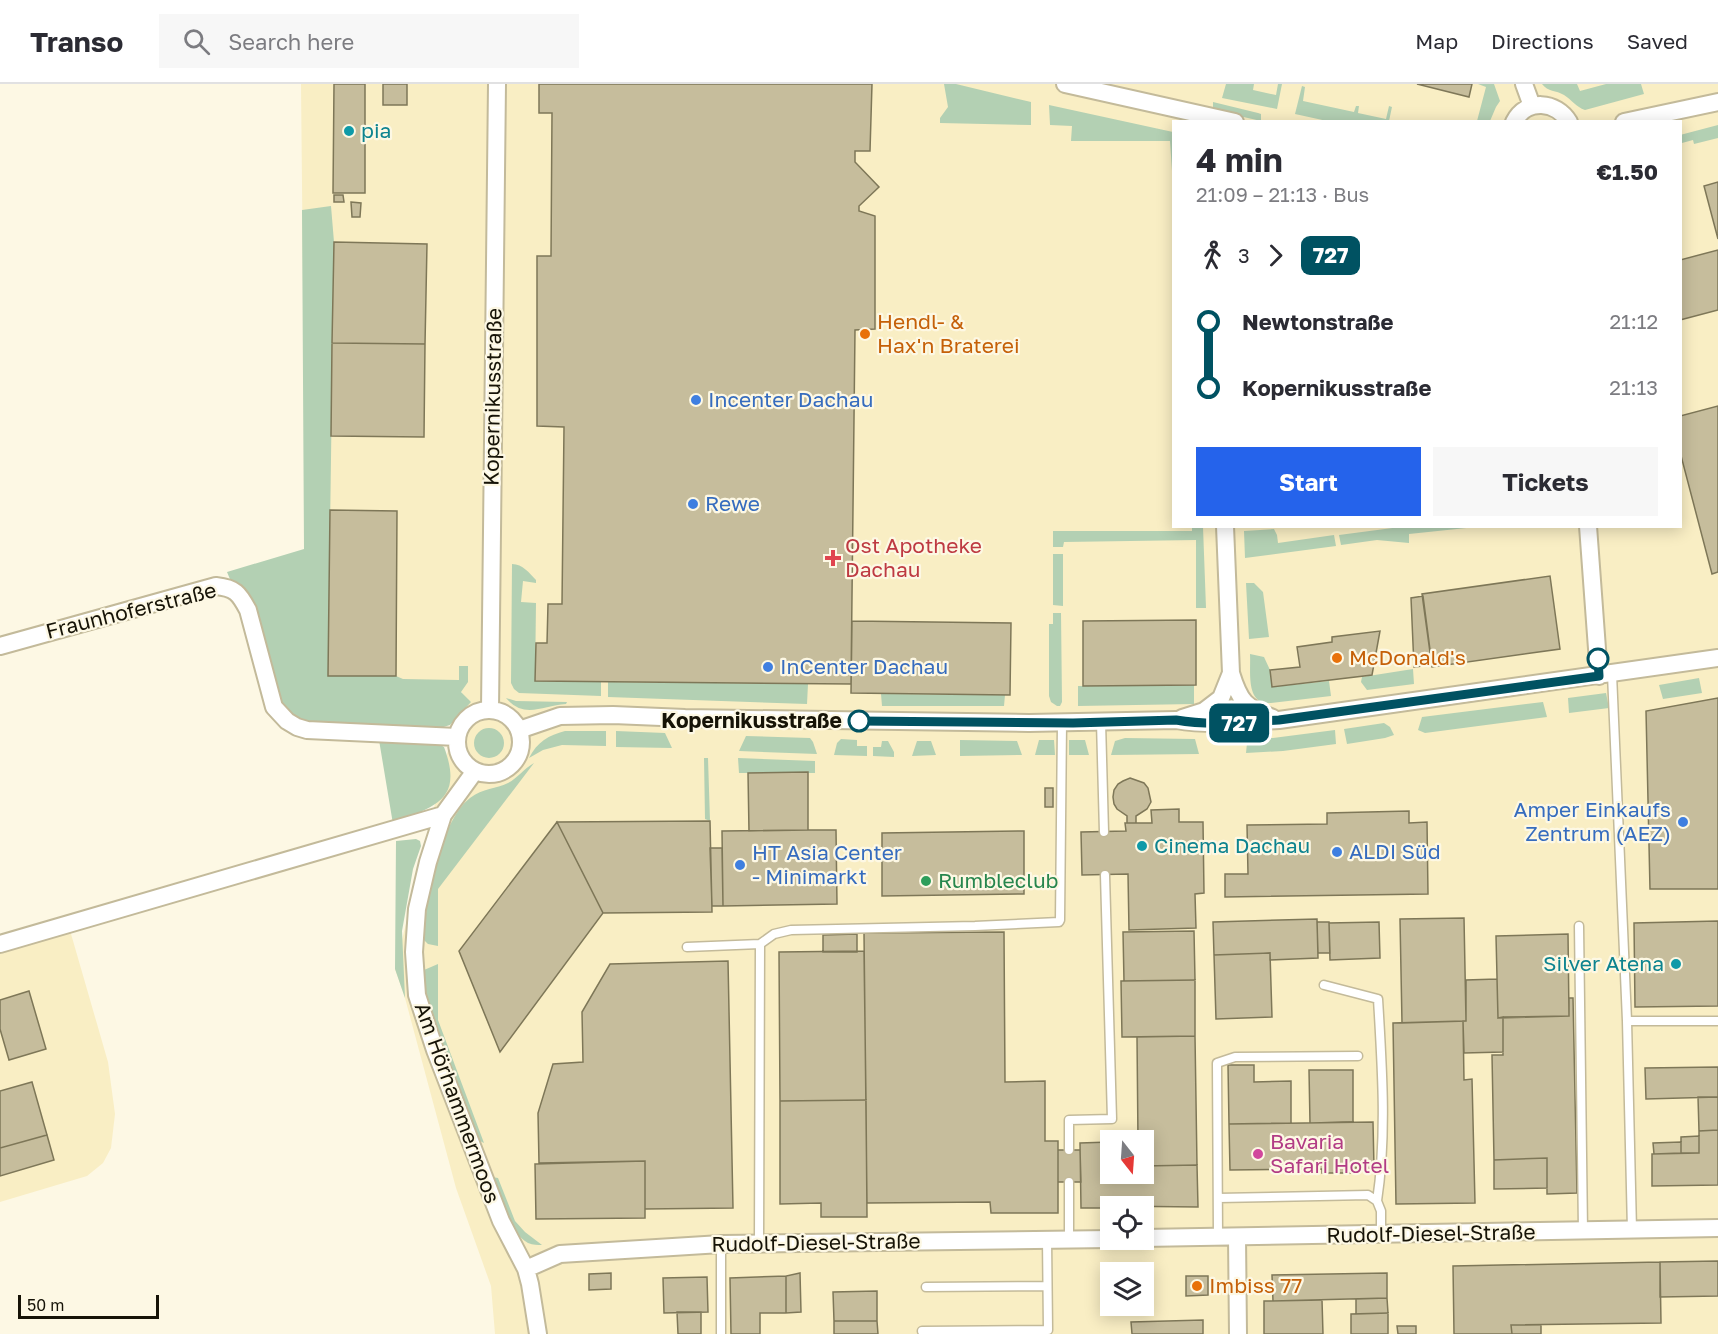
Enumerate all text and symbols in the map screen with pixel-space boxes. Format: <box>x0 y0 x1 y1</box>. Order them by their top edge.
search box <box>159 14 579 68</box>
text: Transo <box>30 25 123 58</box>
icon: search <box>180 25 213 58</box>
text: Search here <box>228 28 354 55</box>
text: Map <box>1415 28 1458 54</box>
text: Directions <box>1491 28 1594 54</box>
text: Saved <box>1627 28 1688 54</box>
place label: pia <box>361 117 391 143</box>
marker: pia <box>342 124 356 138</box>
text: 4 min <box>1196 140 1283 179</box>
text: €1.50 <box>1596 158 1658 185</box>
text: 21:09 – 21:13 · Bus <box>1196 182 1369 206</box>
icon: walk <box>1196 239 1229 272</box>
icon: forward <box>1259 239 1292 272</box>
text: 727 <box>1313 242 1348 268</box>
text: 3 <box>1238 243 1250 267</box>
street label: Kopernikusstraße <box>477 308 507 486</box>
place label: Hendl- & Hax'n Braterei <box>877 308 1020 358</box>
text: Newtonstraße <box>1242 308 1394 335</box>
text: 21:12 <box>1609 309 1658 333</box>
marker: Hendl- & Hax'n Braterei <box>858 327 872 341</box>
text: Kopernikusstraße <box>1242 374 1431 401</box>
text: 21:13 <box>1609 375 1658 399</box>
place label: Incenter Dachau <box>708 386 873 412</box>
marker: Incenter Dachau <box>689 393 703 407</box>
button: Start <box>1196 447 1421 516</box>
button: Tickets <box>1433 447 1658 516</box>
place label: Rewe <box>705 490 760 516</box>
marker: Rewe <box>686 497 700 511</box>
place label: Ost Apotheke Dachau <box>845 532 982 582</box>
marker: Ost Apotheke Dachau <box>826 551 840 565</box>
street label: Fraunhoferstraße <box>43 576 219 644</box>
place label: McDonald's <box>1349 644 1466 670</box>
unlabelled marker <box>1587 648 1609 670</box>
marker: McDonald's <box>1330 651 1344 665</box>
place label: InCenter Dachau <box>780 653 948 679</box>
marker: InCenter Dachau <box>761 660 775 674</box>
line badge: 727 <box>1204 704 1274 742</box>
place label: Kopernikusstraße <box>661 707 842 733</box>
marker: Kopernikusstraße <box>848 710 870 732</box>
text: 727 <box>1221 710 1257 736</box>
place label: Amper Einkaufs Zentrum (AEZ) <box>1513 796 1671 846</box>
marker: Amper Einkaufs Zentrum (AEZ) <box>1676 815 1690 829</box>
place label: Cinema Dachau <box>1154 832 1310 858</box>
place label: ALDI Süd <box>1349 838 1441 864</box>
place label: HT Asia Center - Minimarkt <box>752 839 902 889</box>
marker: Cinema Dachau <box>1135 839 1149 853</box>
marker: ALDI Süd <box>1330 845 1344 859</box>
marker: HT Asia Center - Minimarkt <box>733 858 747 872</box>
place label: Rumbleclub <box>938 867 1059 893</box>
marker: Rumbleclub <box>919 874 933 888</box>
place label: Silver Atena <box>1543 950 1664 976</box>
marker: Silver Atena <box>1669 957 1683 971</box>
street label: Am Hörhammermoos <box>409 999 506 1207</box>
place label: Bavaria Safari Hotel <box>1270 1128 1389 1178</box>
north arrow <box>1100 1130 1154 1184</box>
map controls <box>1100 1130 1154 1316</box>
marker: Bavaria Safari Hotel <box>1251 1147 1265 1161</box>
button: locate <box>1100 1196 1154 1250</box>
street label: Rudolf-Diesel-Straße <box>1326 1218 1536 1248</box>
street label: Rudolf-Diesel-Straße <box>711 1227 921 1257</box>
button: layers <box>1100 1262 1154 1316</box>
place label: Imbiss 77 <box>1209 1272 1303 1298</box>
marker: Imbiss 77 <box>1190 1279 1204 1293</box>
scale bar <box>18 1292 159 1320</box>
text: 50 m <box>27 1295 64 1315</box>

